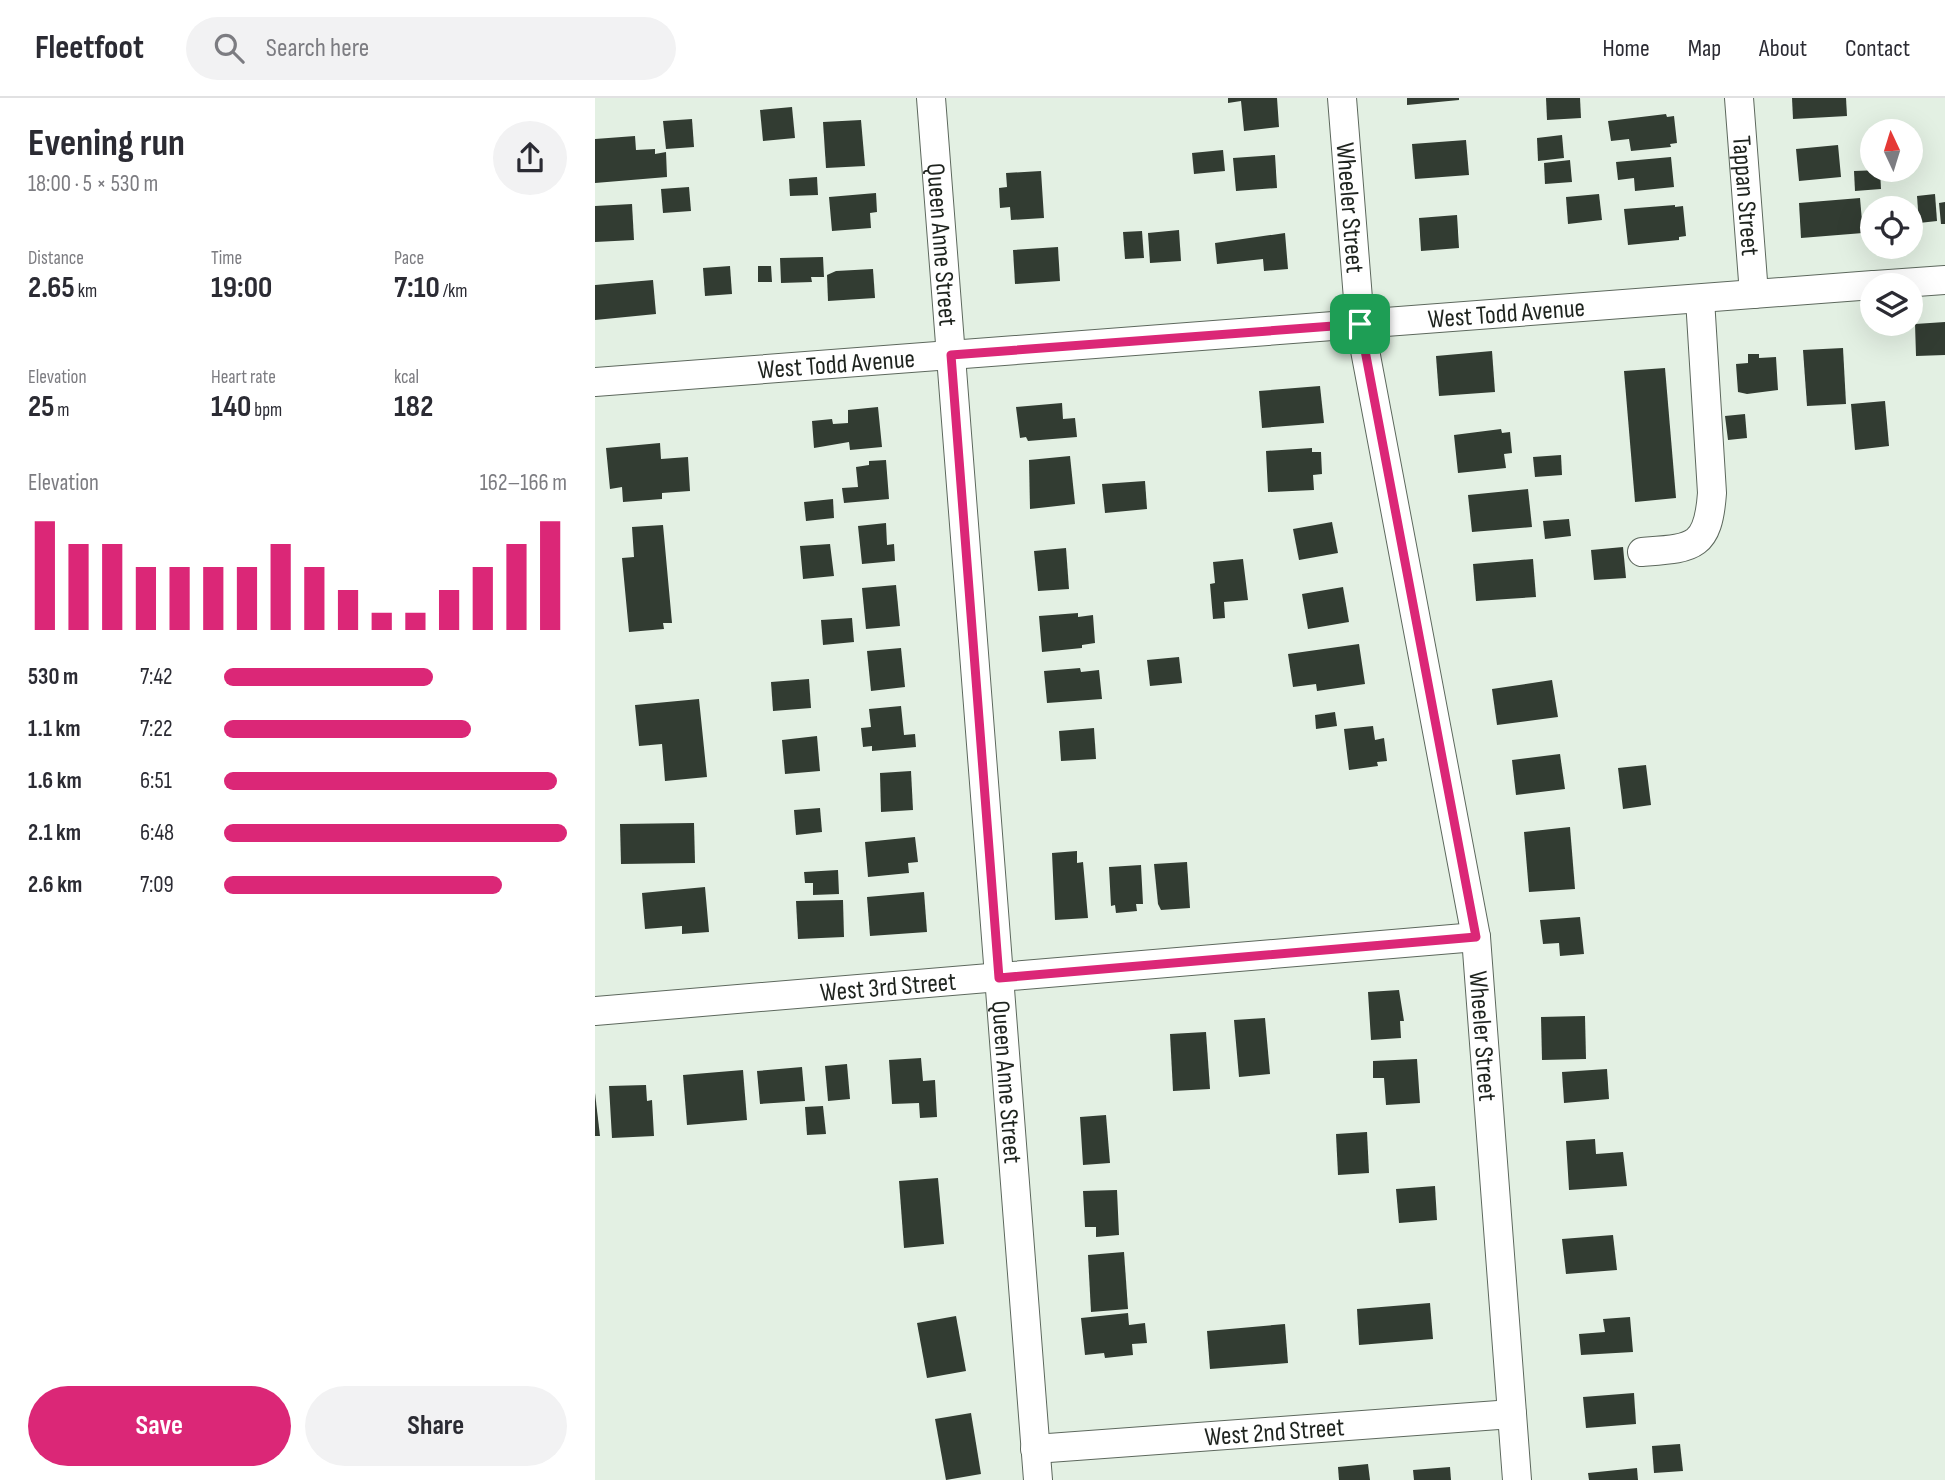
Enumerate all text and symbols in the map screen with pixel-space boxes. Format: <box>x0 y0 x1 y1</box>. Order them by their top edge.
search box <box>186 17 676 80</box>
text: Fleetfoot <box>35 28 144 68</box>
icon: search <box>210 29 248 67</box>
text: Search here <box>266 33 369 64</box>
text: Home <box>1602 34 1650 63</box>
text: Map <box>1688 34 1721 63</box>
text: About <box>1759 34 1807 63</box>
text: Contact <box>1845 34 1910 63</box>
north arrow <box>1860 119 1923 182</box>
map controls <box>1860 119 1923 336</box>
text: Evening run <box>28 121 185 166</box>
button: share <box>493 121 567 195</box>
street label: Tappan Street <box>1725 135 1765 257</box>
street label: Wheeler Street <box>1329 141 1370 274</box>
street label: Queen Anne Street <box>919 162 963 327</box>
text: 18:00 · 5 × 530 m <box>28 170 158 198</box>
button: locate <box>1860 196 1923 259</box>
text: Distance <box>28 247 84 270</box>
text: Time <box>211 247 242 270</box>
text: Pace <box>394 247 424 270</box>
text: 2.65 <box>28 270 75 306</box>
text: 19:00 <box>211 270 272 306</box>
text: 7:10 <box>394 270 440 306</box>
button: layers <box>1860 273 1923 336</box>
text: km <box>75 280 97 303</box>
text: /km <box>440 280 467 303</box>
street label: West Todd Avenue <box>1427 293 1586 336</box>
pin <box>1330 294 1390 354</box>
icon: arrive <box>1341 305 1379 343</box>
street label: West Todd Avenue <box>757 344 916 387</box>
text: Elevation <box>28 366 87 389</box>
text: Heart rate <box>211 366 276 389</box>
text: kcal <box>394 366 419 389</box>
text: 25 <box>28 389 54 425</box>
text: 140 <box>211 389 251 425</box>
text: 182 <box>394 389 433 425</box>
text: m <box>54 399 70 422</box>
text: bpm <box>251 399 282 422</box>
text: Elevation <box>28 469 99 497</box>
text: 162–166 m <box>480 469 567 497</box>
text: 530 m <box>28 663 78 691</box>
text: 7:42 <box>140 663 173 691</box>
text: 1.1 km <box>28 715 81 743</box>
text: 7:22 <box>140 715 172 743</box>
text: 1.6 km <box>28 767 82 795</box>
text: 6:51 <box>140 767 172 795</box>
text: 2.1 km <box>28 819 81 847</box>
text: 6:48 <box>140 819 174 847</box>
text: 2.6 km <box>28 871 82 899</box>
text: 7:09 <box>140 871 174 899</box>
street label: West 3rd Street <box>819 967 957 1009</box>
street label: Wheeler Street <box>1462 970 1502 1103</box>
street label: Queen Anne Street <box>984 1000 1027 1165</box>
button: Save <box>28 1386 291 1466</box>
button: Share <box>305 1386 567 1466</box>
street label: West 2nd Street <box>1203 1412 1346 1454</box>

